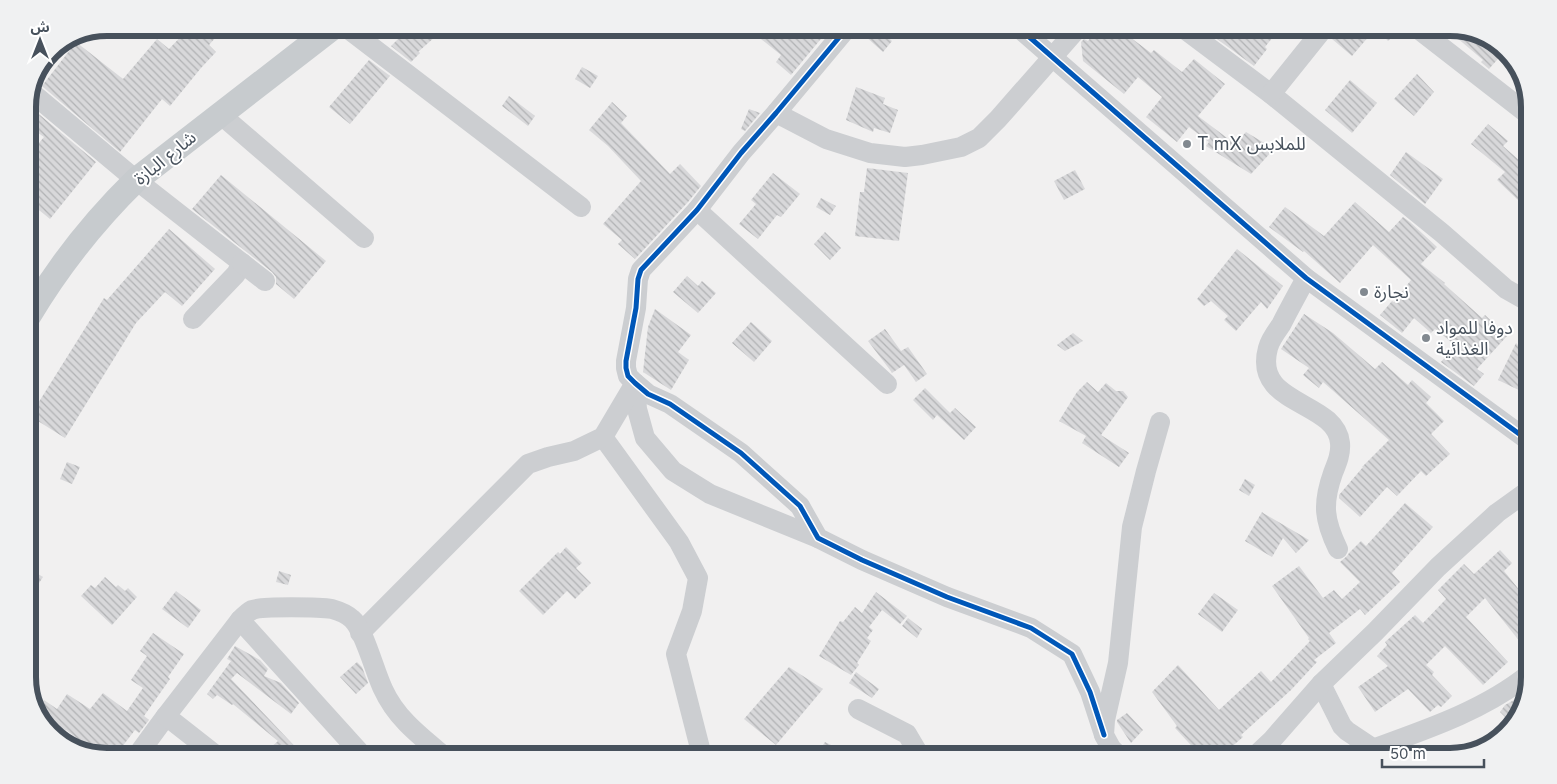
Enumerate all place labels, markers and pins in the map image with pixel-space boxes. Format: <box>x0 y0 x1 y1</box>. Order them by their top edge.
place label: T mX للملابس <box>1197 133 1306 155</box>
marker: T mX للملابس <box>1181 138 1193 150</box>
place label: نجارة <box>1374 281 1409 303</box>
marker: نجارة <box>1358 286 1370 298</box>
place label: دوفا للمواد الغذائية <box>1436 317 1513 359</box>
marker: دوفا للمواد الغذائية <box>1420 332 1432 344</box>

